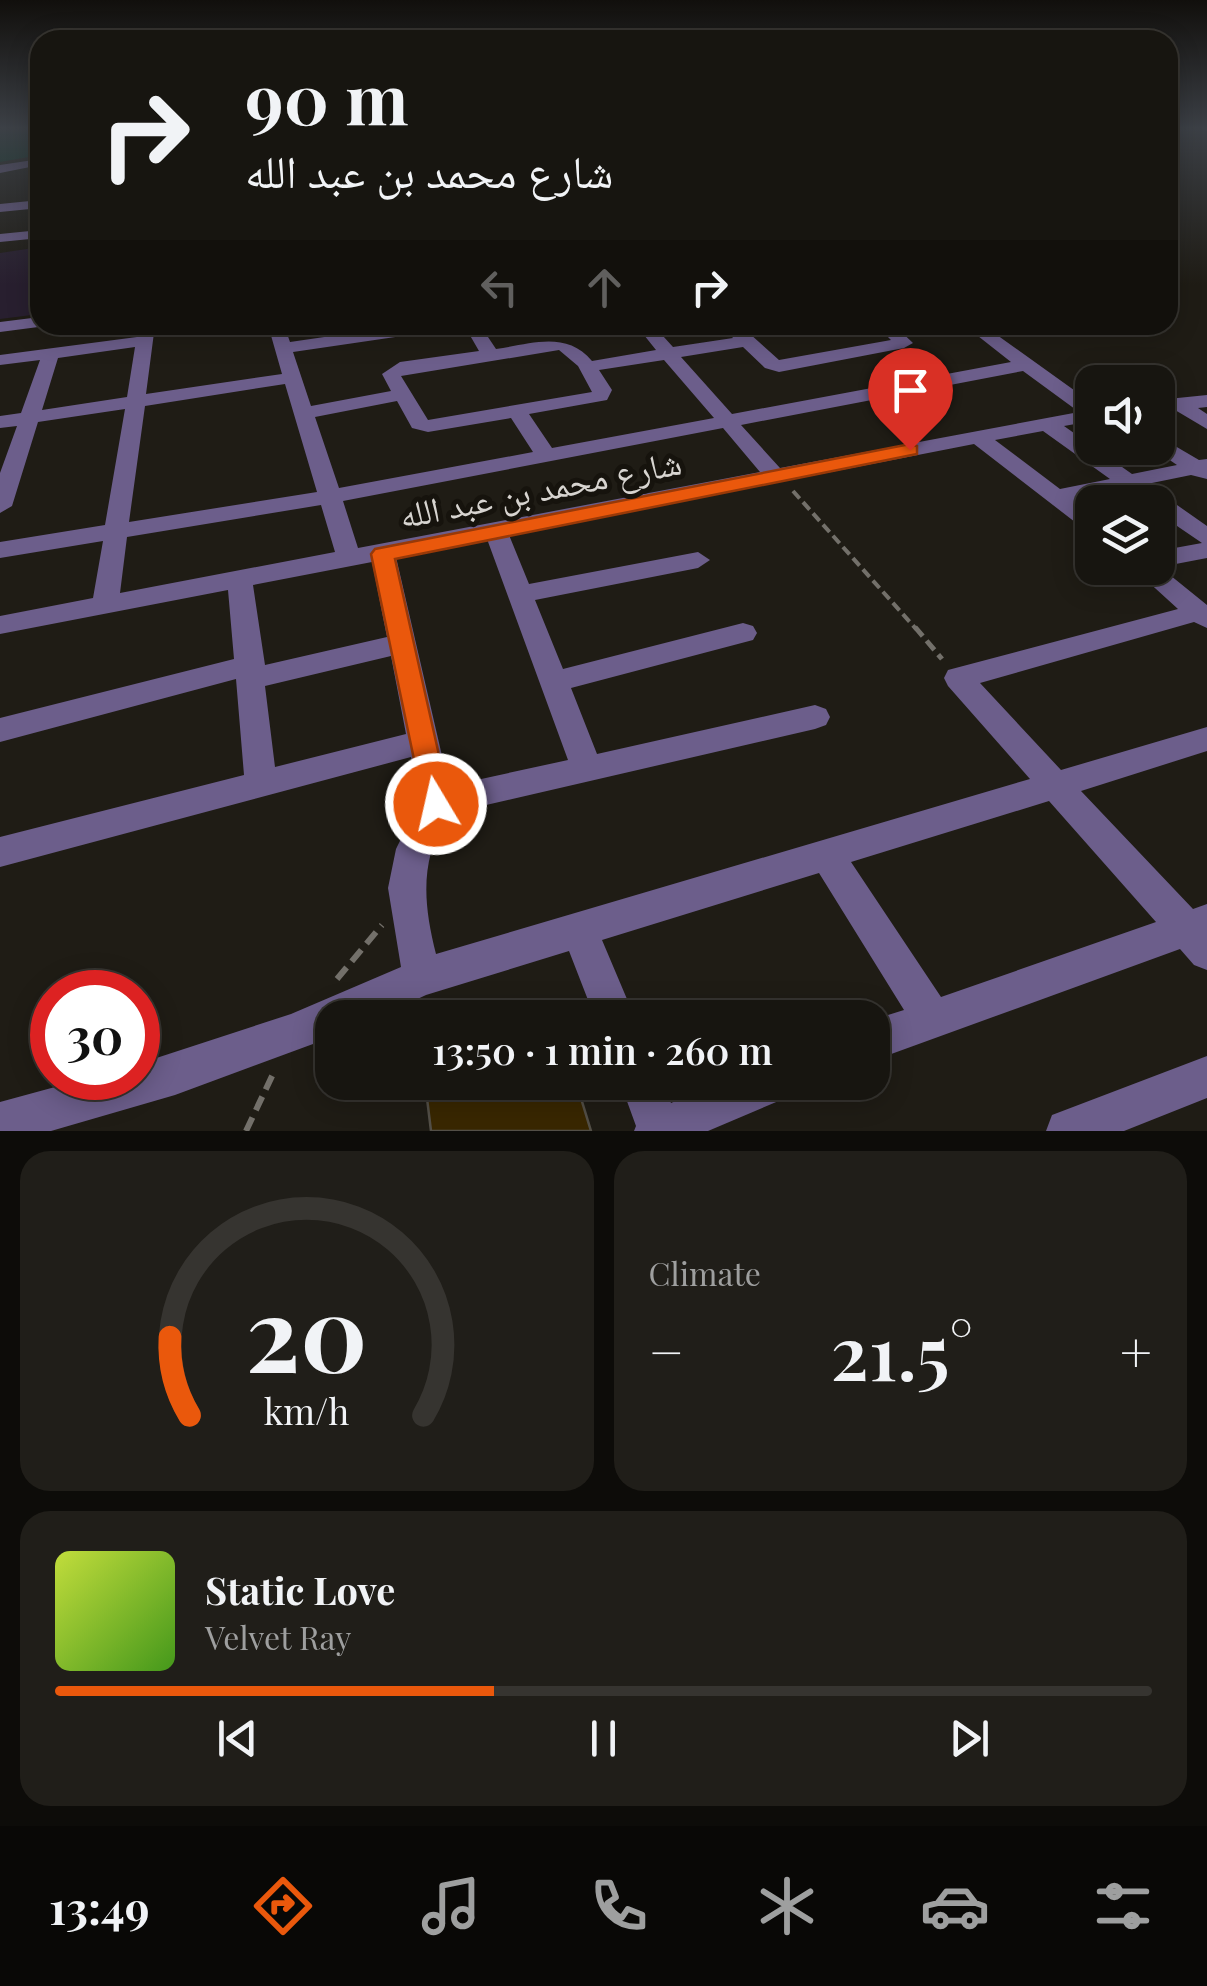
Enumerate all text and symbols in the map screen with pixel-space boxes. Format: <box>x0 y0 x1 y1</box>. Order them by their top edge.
text: 90 m <box>245 49 409 143</box>
icon: right <box>80 70 210 200</box>
text: شارع محمد بن عبد الله <box>245 139 613 199</box>
icon: left <box>472 260 527 315</box>
icon: ahead <box>577 260 632 315</box>
icon: right <box>682 260 737 315</box>
pin <box>868 348 953 451</box>
icon: arrive <box>883 363 938 418</box>
map controls <box>1075 365 1175 585</box>
button: sound <box>1075 365 1175 465</box>
street label: شارع محمد بن عبد الله <box>395 437 685 538</box>
button: layers <box>1075 485 1175 585</box>
position arrow <box>384 752 488 856</box>
speed limit sign: 30 <box>30 970 160 1100</box>
text: 13:50 · 1 min · 260 m <box>432 1024 773 1075</box>
text: Climate <box>649 1251 761 1294</box>
text: 20 <box>246 1260 367 1399</box>
text: 21.5° <box>831 1300 973 1400</box>
text: − <box>649 1313 684 1387</box>
text: + <box>1120 1313 1152 1387</box>
text: km/h <box>264 1386 350 1434</box>
text: Static Love <box>205 1564 395 1615</box>
text: Velvet Ray <box>205 1615 352 1658</box>
icon: previous <box>210 1711 265 1766</box>
icon: pause <box>576 1711 631 1766</box>
icon: next <box>942 1711 997 1766</box>
icon: directions <box>248 1871 318 1941</box>
icon: music <box>416 1871 486 1941</box>
icon: phone <box>584 1871 654 1941</box>
icon: climate <box>752 1871 822 1941</box>
icon: car <box>920 1871 990 1941</box>
icon: filters <box>1088 1871 1158 1941</box>
text: 13:49 <box>49 1876 150 1936</box>

